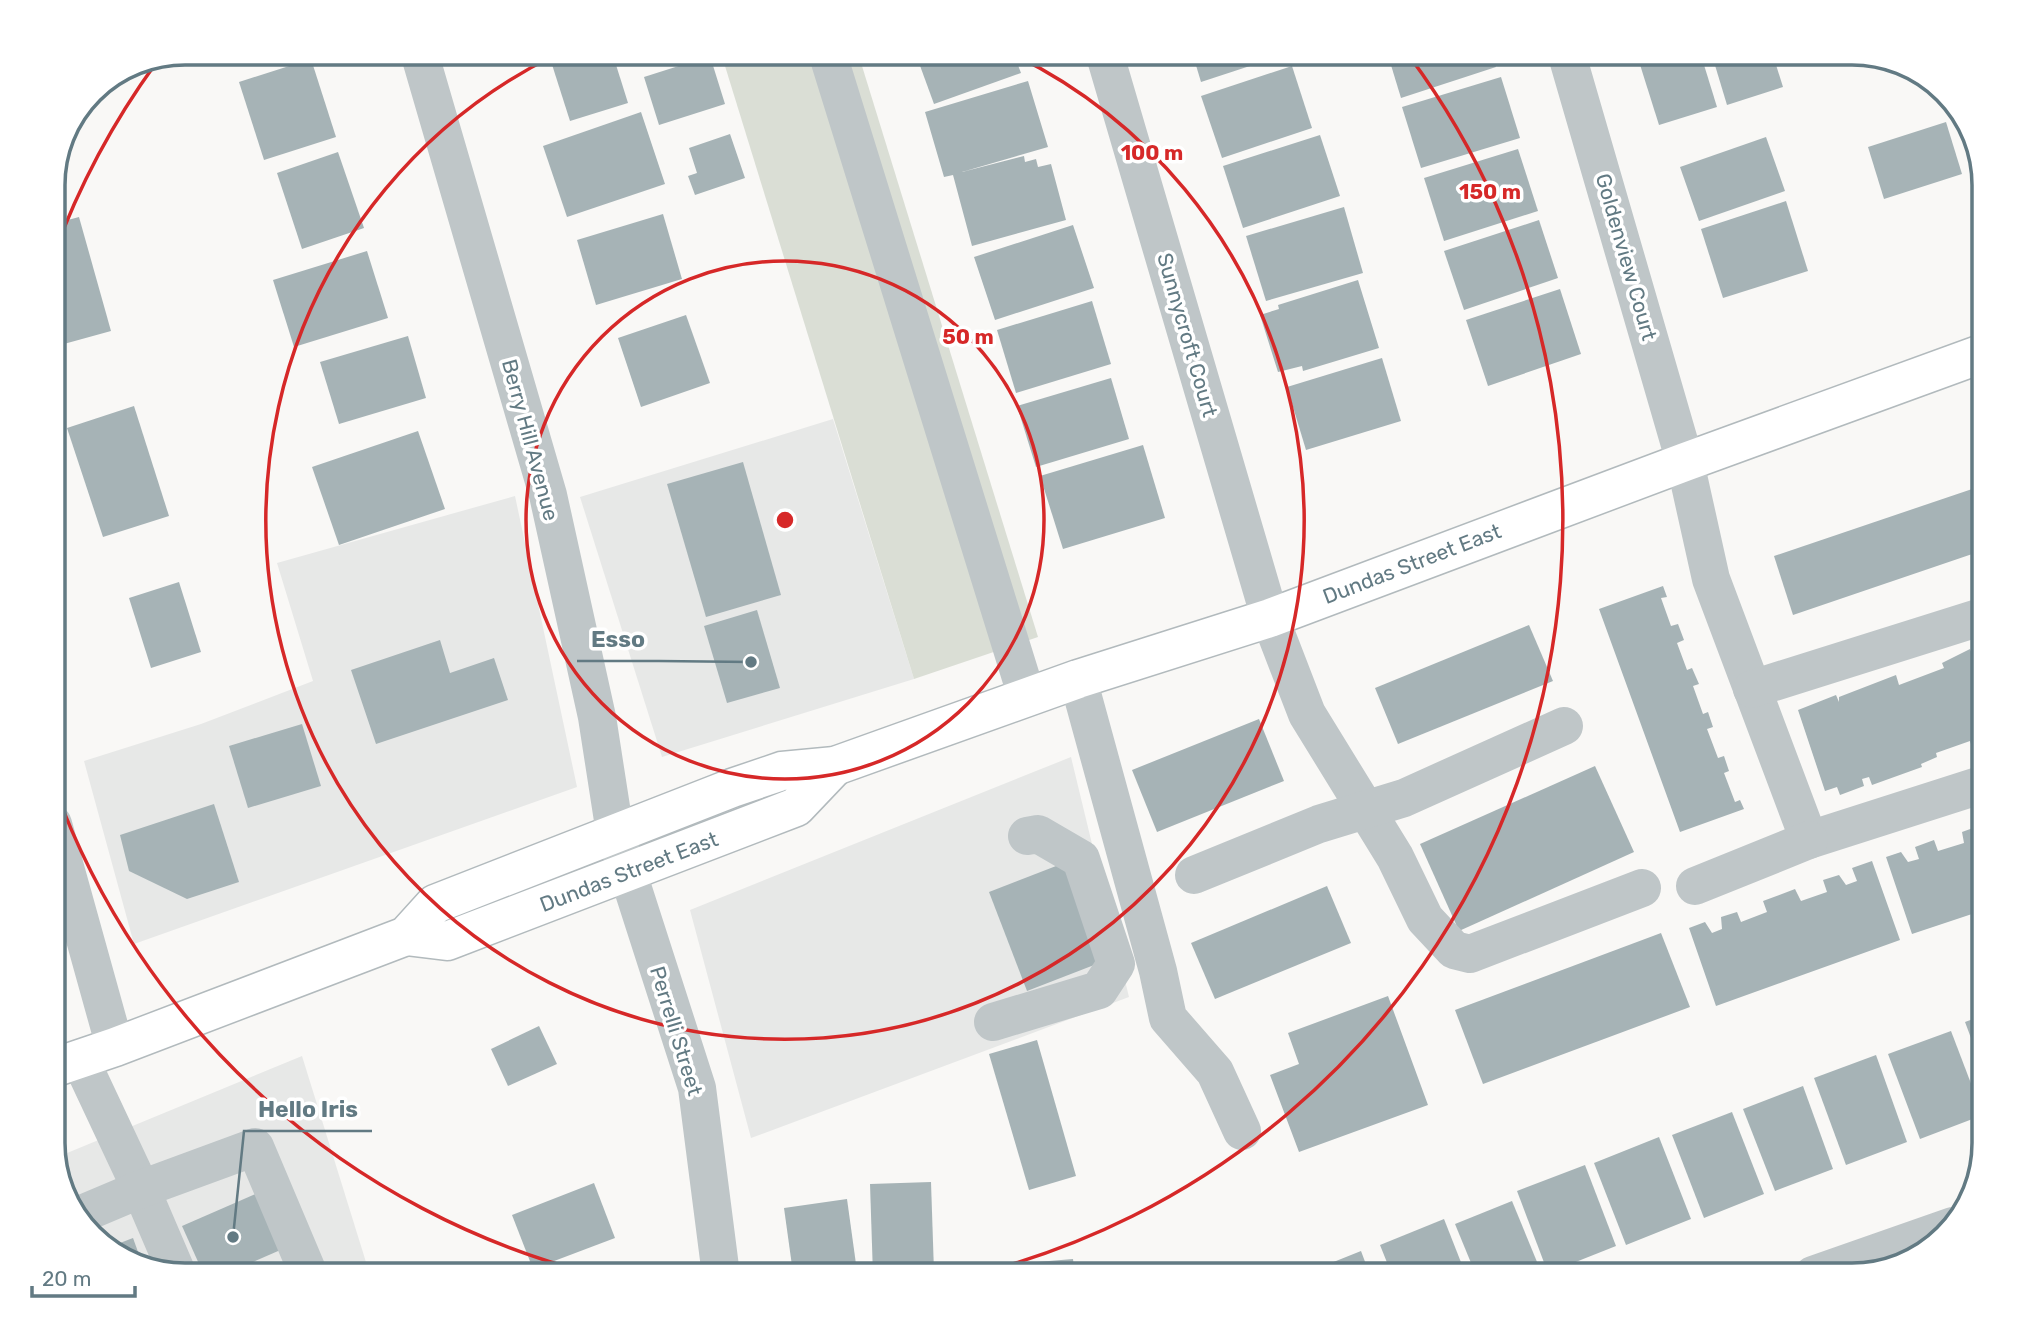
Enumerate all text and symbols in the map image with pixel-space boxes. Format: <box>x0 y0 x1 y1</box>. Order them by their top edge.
text: 100 m <box>1121 140 1183 165</box>
street label: Goldenview Court <box>1591 170 1662 343</box>
text: 150 m <box>1459 179 1521 204</box>
street label: Sunnycroft Court <box>1152 250 1223 420</box>
text: 50 m <box>942 324 994 349</box>
street label: Berry Hill Avenue <box>497 356 564 523</box>
centre of rings <box>773 508 797 532</box>
street label: Dundas Street East <box>1319 518 1504 609</box>
callout: Esso <box>577 617 659 661</box>
text: Esso <box>591 625 645 653</box>
street label: Dundas Street East <box>536 826 721 917</box>
street label: Perrelli Street <box>645 963 708 1098</box>
callout: Hello Iris <box>244 1087 372 1131</box>
text: Hello Iris <box>258 1095 358 1123</box>
scale bar <box>32 1254 135 1298</box>
text: 20 m <box>42 1266 91 1291</box>

